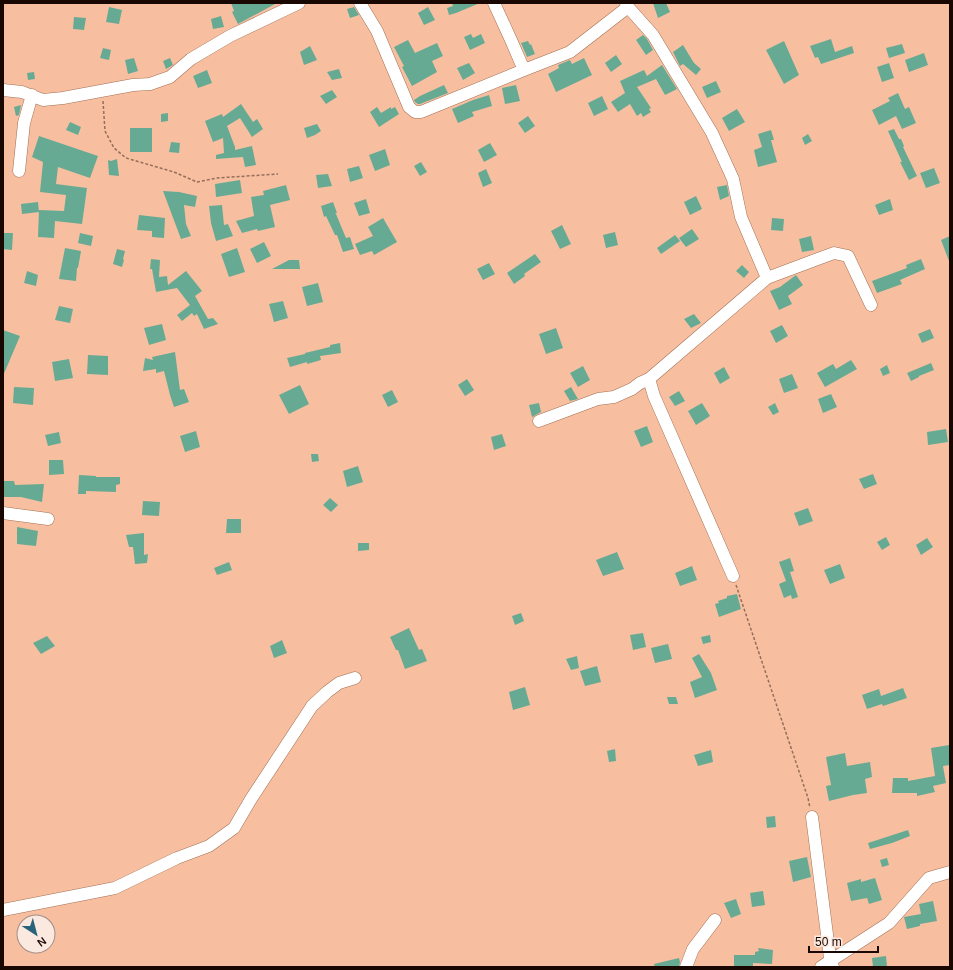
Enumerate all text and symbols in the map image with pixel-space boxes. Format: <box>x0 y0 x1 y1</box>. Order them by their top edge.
north arrow <box>16 914 56 954</box>
scale bar <box>809 928 878 954</box>
text: N <box>35 935 49 949</box>
text: 50 m <box>815 935 842 949</box>

